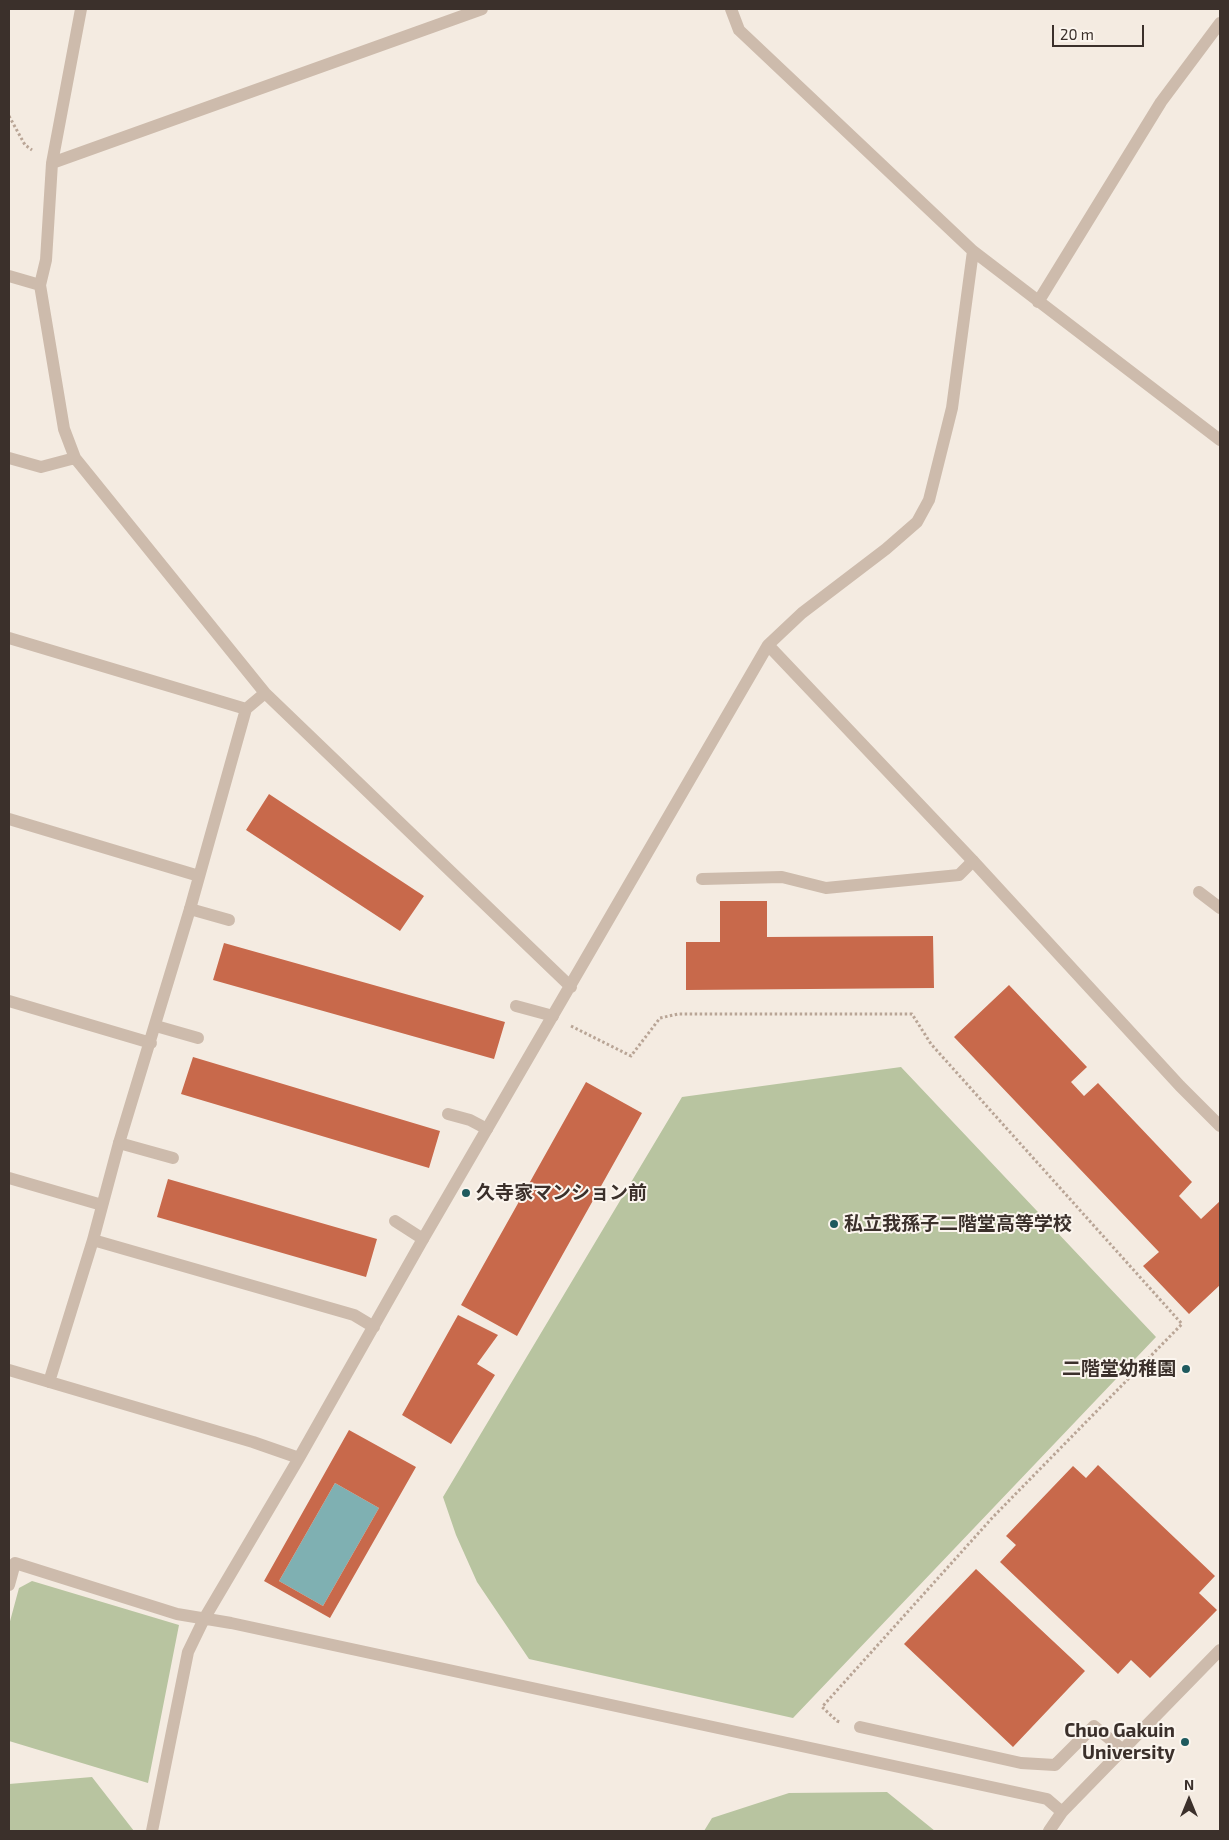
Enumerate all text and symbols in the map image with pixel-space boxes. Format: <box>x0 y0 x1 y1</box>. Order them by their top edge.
scale bar <box>1054 15 1146 47</box>
text: 20 m <box>1060 25 1094 43</box>
place label: 久寺家マンション前 <box>476 1182 647 1204</box>
marker: 久寺家マンション前 <box>460 1187 472 1199</box>
place label: 私立我孫子二階堂高等学校 <box>844 1213 1072 1235</box>
marker: 私立我孫子二階堂高等学校 <box>828 1218 840 1230</box>
place label: 二階堂幼稚園 <box>1062 1358 1176 1380</box>
marker: 二階堂幼稚園 <box>1180 1363 1192 1375</box>
place label: Chuo Gakuin University <box>1064 1720 1175 1764</box>
marker: Chuo Gakuin University <box>1179 1736 1191 1748</box>
north arrow <box>1164 1775 1214 1825</box>
text: N <box>1184 1776 1194 1793</box>

